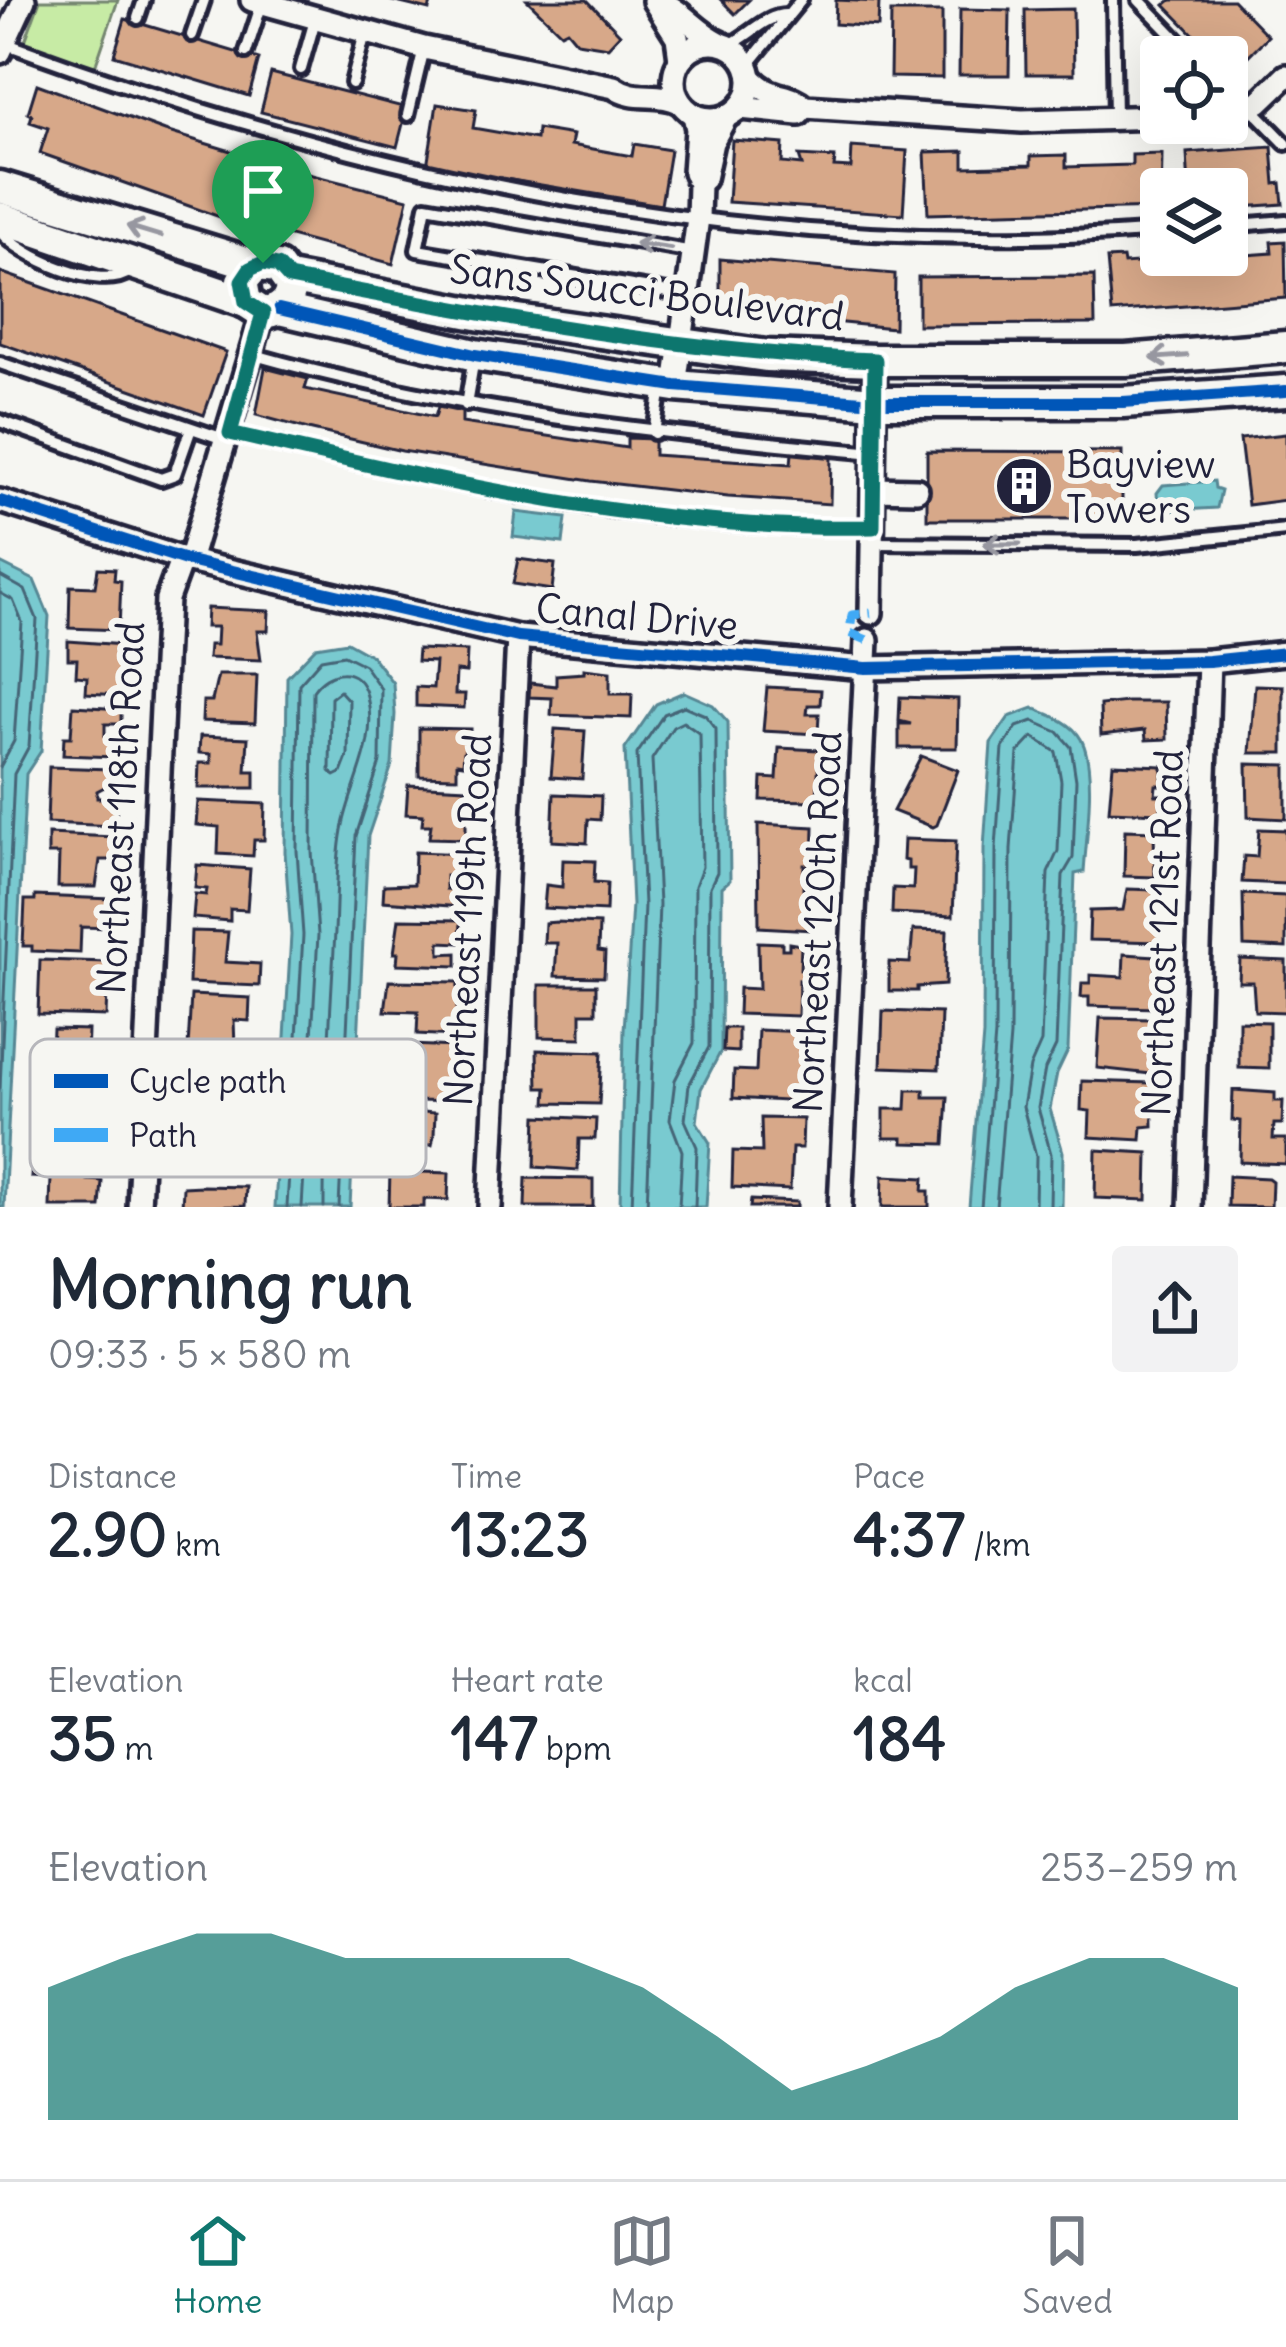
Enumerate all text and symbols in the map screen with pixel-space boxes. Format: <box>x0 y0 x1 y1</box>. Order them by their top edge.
map controls <box>1140 36 1248 276</box>
button: locate <box>1140 36 1248 144</box>
pin <box>212 140 314 263</box>
icon: arrive <box>230 158 296 224</box>
button: layers <box>1140 168 1248 276</box>
one-way arrow <box>126 219 164 241</box>
one-way arrow <box>635 234 674 257</box>
street label: Sans Soucci Boulevard <box>447 245 847 341</box>
one-way arrow <box>1150 345 1189 368</box>
place label: Bayview Towers <box>1066 440 1215 534</box>
building icon: Bayview Towers <box>993 455 1055 517</box>
one-way arrow <box>983 533 1022 555</box>
street label: Canal Drive <box>534 584 740 650</box>
street label: Northeast 118th Road <box>87 620 155 996</box>
street label: Northeast 120th Road <box>784 730 852 1114</box>
street label: Northeast 119th Road <box>434 732 502 1108</box>
street label: Northeast 121st Road <box>1132 749 1194 1117</box>
legend <box>30 1039 426 1177</box>
text: Cycle path <box>129 1060 287 1102</box>
text: Path <box>129 1114 197 1156</box>
text: Morning run <box>48 1243 412 1326</box>
button: share <box>1112 1246 1238 1372</box>
text: 09:33 · 5 × 580 m <box>48 1330 351 1379</box>
text: Distance <box>48 1455 177 1497</box>
text: Time <box>451 1455 522 1497</box>
text: Pace <box>853 1455 925 1497</box>
text: 2.90 <box>48 1497 167 1572</box>
text: 13:23 <box>451 1497 589 1572</box>
text: 4:37 <box>853 1497 965 1572</box>
text: km <box>167 1523 221 1565</box>
text: /km <box>965 1523 1031 1565</box>
text: Elevation <box>48 1659 183 1701</box>
text: Heart rate <box>451 1659 604 1701</box>
text: kcal <box>853 1659 913 1701</box>
text: 35 <box>48 1701 117 1776</box>
text: 147 <box>451 1701 538 1776</box>
text: 184 <box>853 1701 946 1776</box>
text: m <box>117 1727 153 1769</box>
text: bpm <box>538 1727 612 1769</box>
text: Elevation <box>48 1843 208 1892</box>
text: 253–259 m <box>1040 1843 1238 1892</box>
tab: Home <box>173 2208 262 2322</box>
tab: Map <box>609 2208 675 2322</box>
tab: Saved <box>1022 2208 1113 2322</box>

